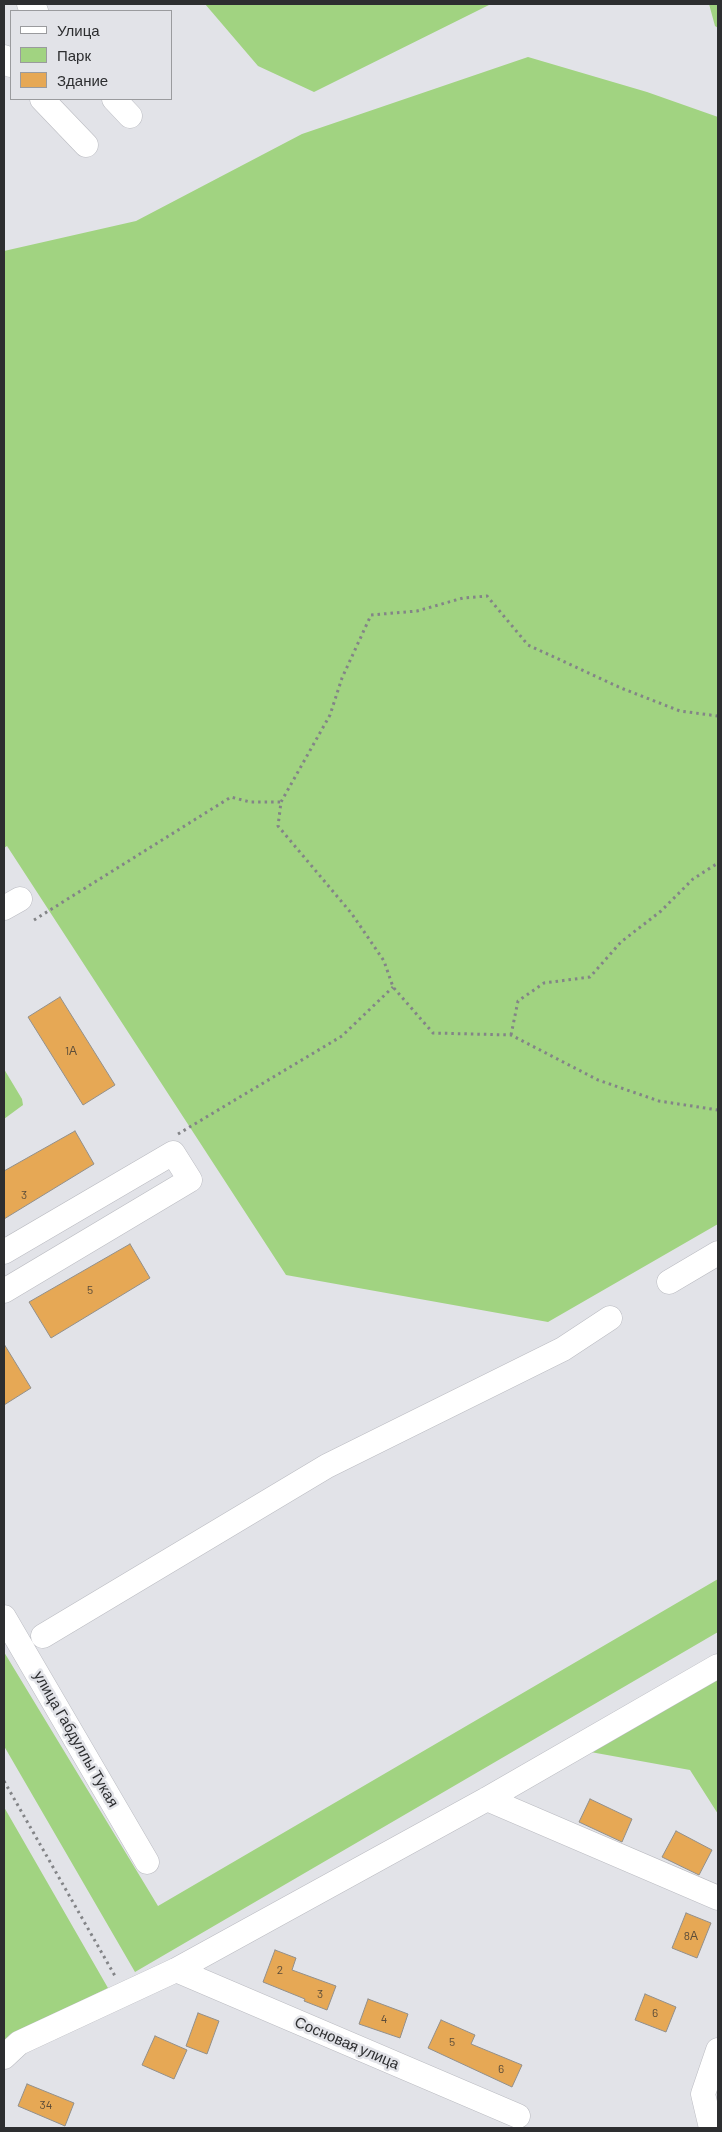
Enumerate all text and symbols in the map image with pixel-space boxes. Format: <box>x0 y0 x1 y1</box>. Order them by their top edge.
legend <box>10 10 172 100</box>
text: Улица <box>57 21 100 39</box>
text: Парк <box>57 46 91 64</box>
text: Здание <box>57 71 108 89</box>
house number: 1А <box>65 1044 77 1058</box>
house number: 3 <box>21 1188 27 1202</box>
house number: 5 <box>87 1283 93 1297</box>
street label: улица Габдуллы Тукая <box>30 1668 122 1810</box>
house number: 8А <box>684 1929 698 1943</box>
house number: 2 <box>277 1963 283 1977</box>
house number: 3 <box>317 1987 323 2001</box>
house number: 6 <box>652 2006 658 2020</box>
house number: 4 <box>381 2012 387 2026</box>
street label: Сосновая улица <box>292 2013 402 2073</box>
house number: 5 <box>449 2035 455 2049</box>
house number: 6 <box>498 2062 504 2076</box>
house number: 34 <box>40 2098 52 2112</box>

